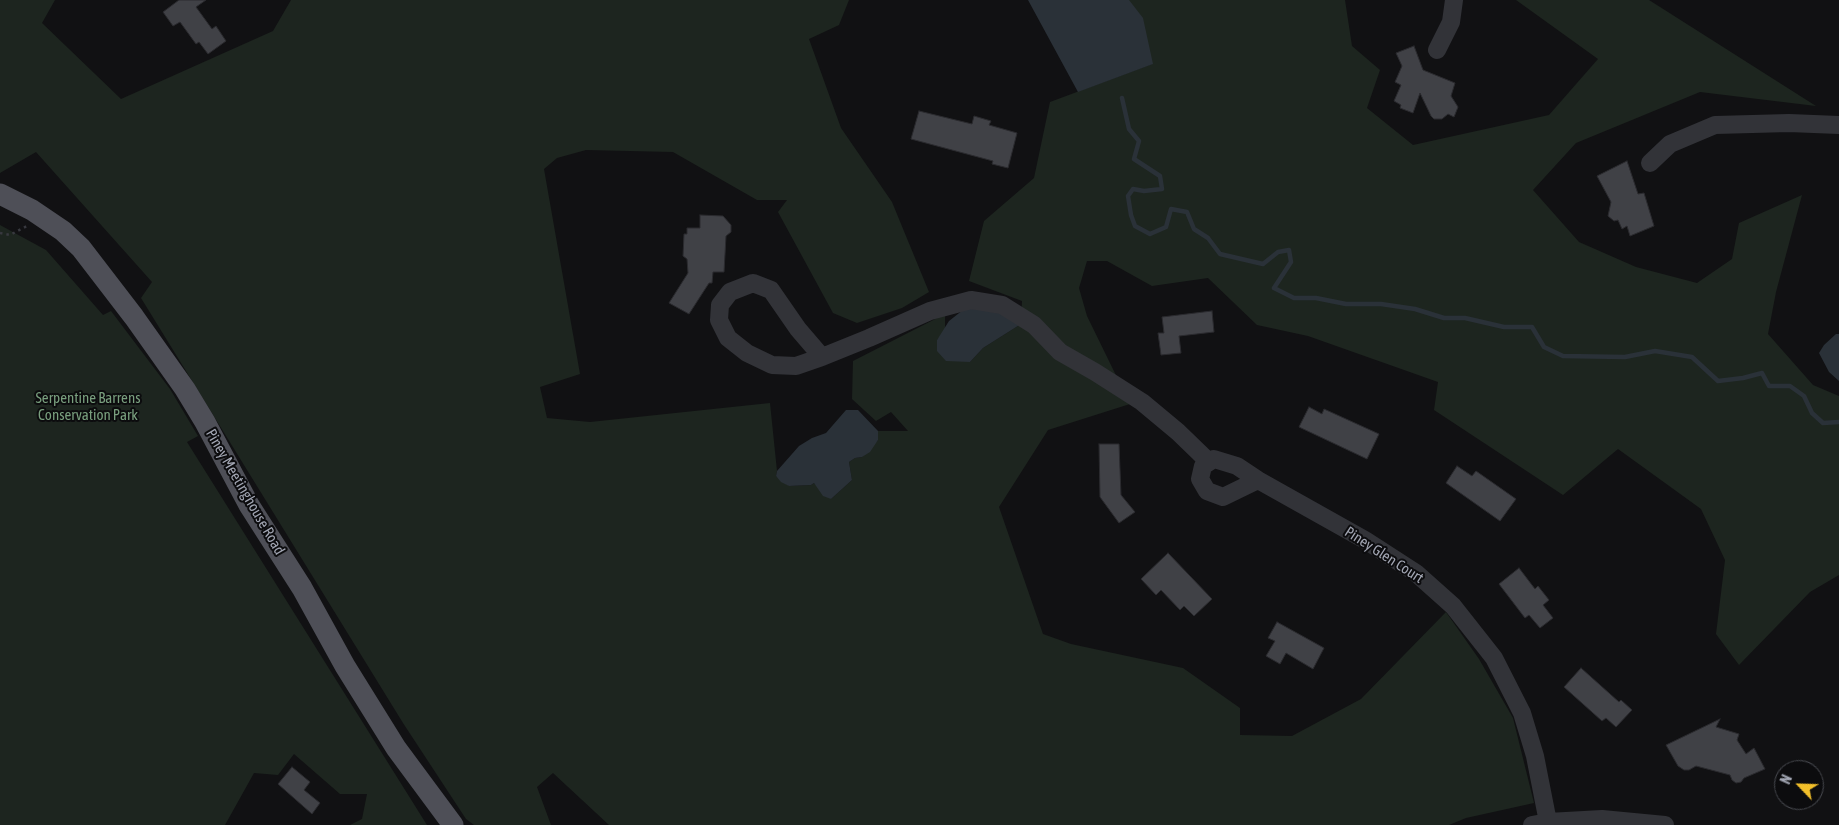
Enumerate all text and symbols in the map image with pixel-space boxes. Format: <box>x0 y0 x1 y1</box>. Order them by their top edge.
park label: Serpentine Barrens Conservation Park <box>36 389 140 424</box>
street label: Piney Meetinghouse Road <box>202 426 288 558</box>
street label: Piney Glen Court <box>1341 523 1427 587</box>
north arrow <box>1774 760 1824 810</box>
text: N <box>1777 772 1795 786</box>

